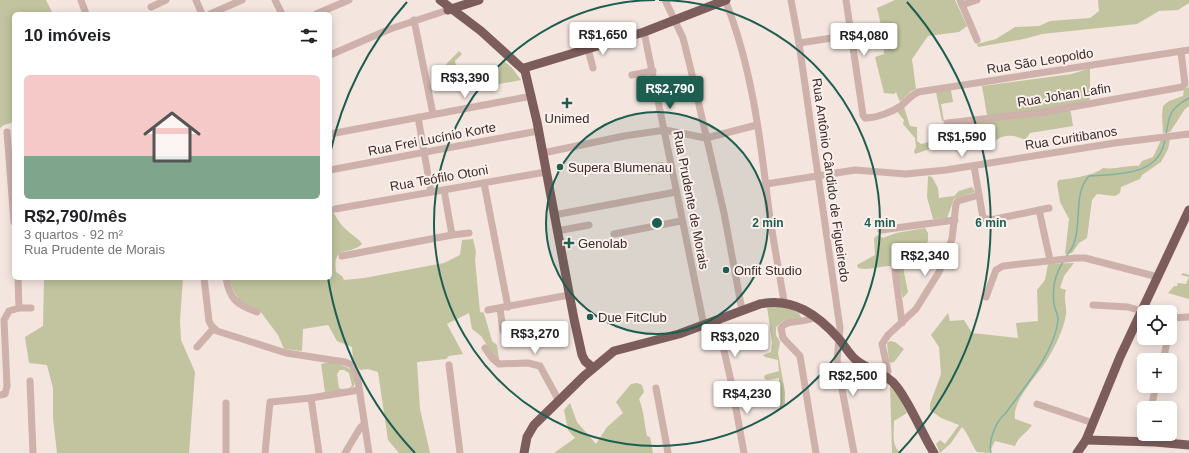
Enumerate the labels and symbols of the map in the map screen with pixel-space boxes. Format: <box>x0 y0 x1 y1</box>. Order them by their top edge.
pin: R$1,650 <box>566 22 640 56</box>
pin: R$4,080 <box>827 23 901 57</box>
street label: Rua São Leopoldo <box>986 45 1094 77</box>
pin: R$3,390 <box>428 65 502 99</box>
pin: R$2,790 <box>633 76 707 110</box>
street label: Rua Antônio Cândido de Figueiredo <box>809 77 853 283</box>
street label: Rua Johan Lafin <box>1016 80 1112 110</box>
marker: Unimed <box>561 97 573 109</box>
place label: Unimed <box>545 111 589 126</box>
street label: Rua Frei Lucínio Korte <box>367 119 497 159</box>
street label: Rua Curitibanos <box>1024 123 1119 153</box>
pin: R$1,590 <box>925 124 999 158</box>
street label: Rua Prudente de Morais <box>670 129 712 271</box>
place label: Supera Blumenau <box>568 160 672 175</box>
street label: Rua Teófilo Otoni <box>389 162 489 194</box>
marker: Supera Blumenau <box>555 162 565 172</box>
centre of rings <box>650 216 664 230</box>
text: 2 min <box>752 216 784 230</box>
text: 4 min <box>864 216 896 230</box>
text: 6 min <box>975 216 1007 230</box>
place label: Genolab <box>578 236 627 251</box>
marker: Genolab <box>563 237 575 249</box>
pin: R$2,340 <box>888 243 962 277</box>
place label: Onfit Studio <box>734 263 802 278</box>
marker: Onfit Studio <box>721 265 731 275</box>
place label: Due FitClub <box>598 310 667 325</box>
marker: Due FitClub <box>585 312 595 322</box>
pin: R$3,270 <box>498 321 572 355</box>
pin: R$3,020 <box>698 324 772 358</box>
pin: R$2,500 <box>816 363 890 397</box>
pin: R$4,230 <box>710 381 784 415</box>

